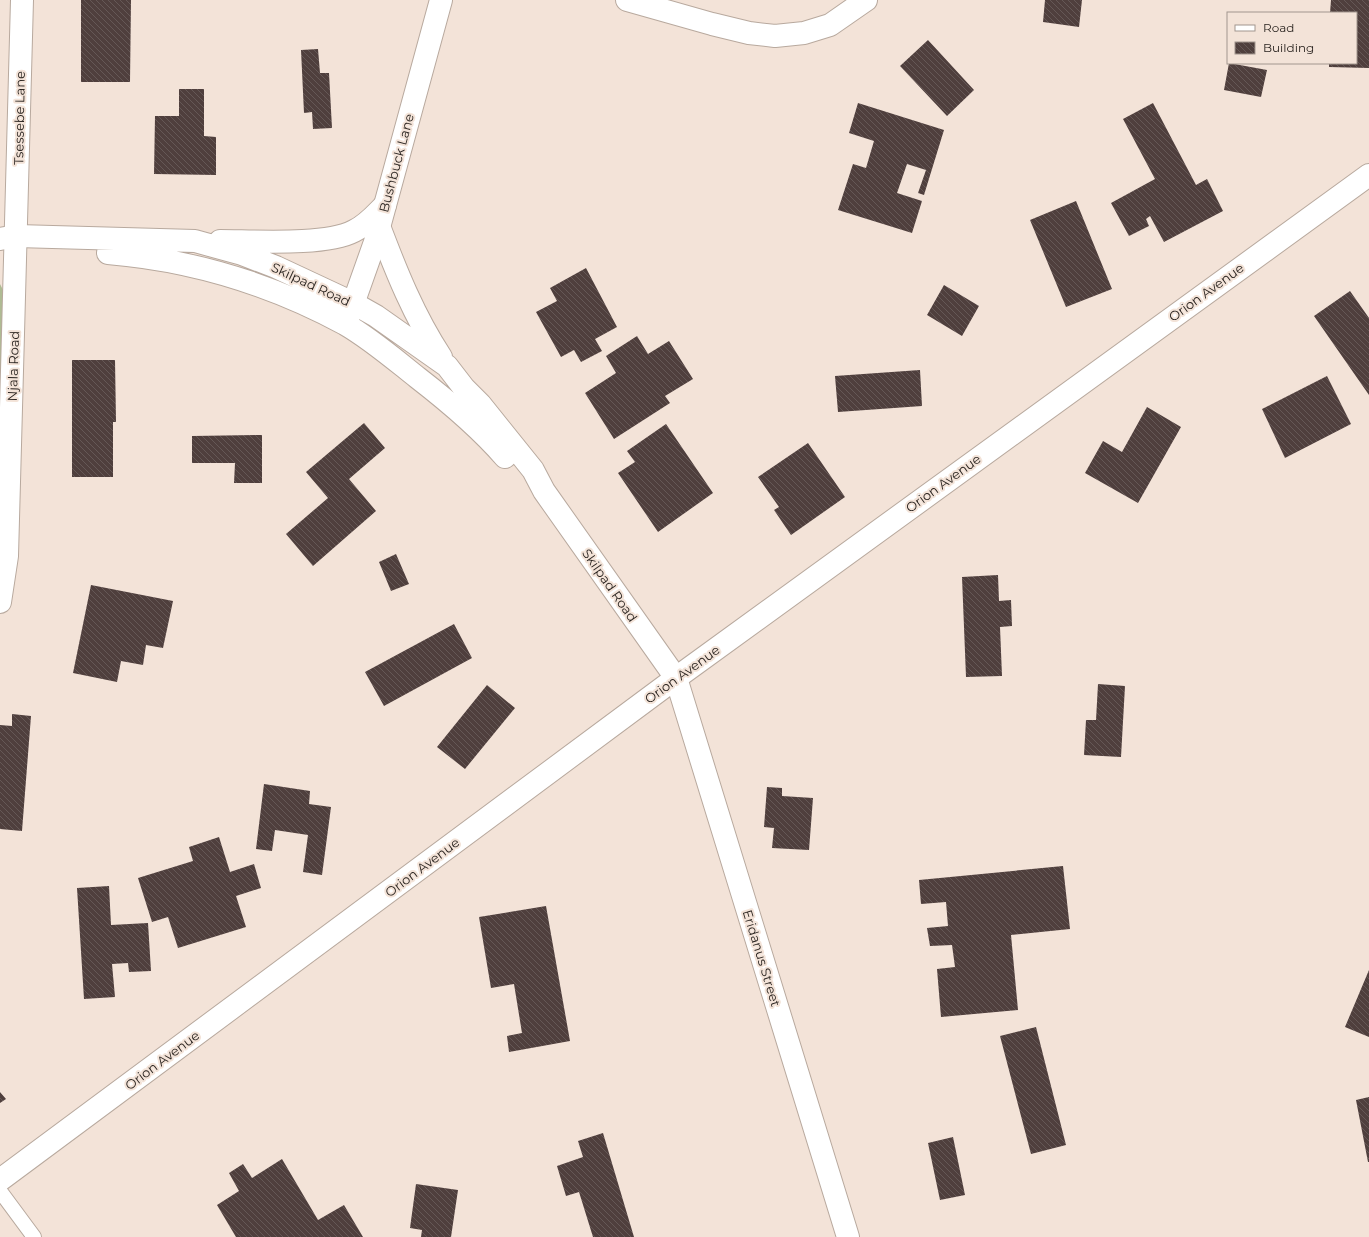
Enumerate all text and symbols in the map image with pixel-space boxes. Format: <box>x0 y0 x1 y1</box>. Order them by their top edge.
legend <box>1227 12 1357 64</box>
text: Road <box>1263 20 1294 35</box>
text: Building <box>1263 40 1314 55</box>
street label: Tsessebe Lane <box>10 71 28 165</box>
street label: Bushbuck Lane <box>375 112 417 214</box>
street label: Skilpad Road <box>269 259 353 309</box>
street label: Orion Avenue <box>1165 259 1247 325</box>
street label: Njala Road <box>4 330 22 402</box>
street label: Orion Avenue <box>902 450 984 516</box>
street label: Skilpad Road <box>579 545 641 625</box>
street label: Orion Avenue <box>641 641 723 707</box>
street label: Orion Avenue <box>382 834 462 900</box>
street label: Eridanus Street <box>740 908 784 1008</box>
street label: Orion Avenue <box>122 1027 202 1093</box>

